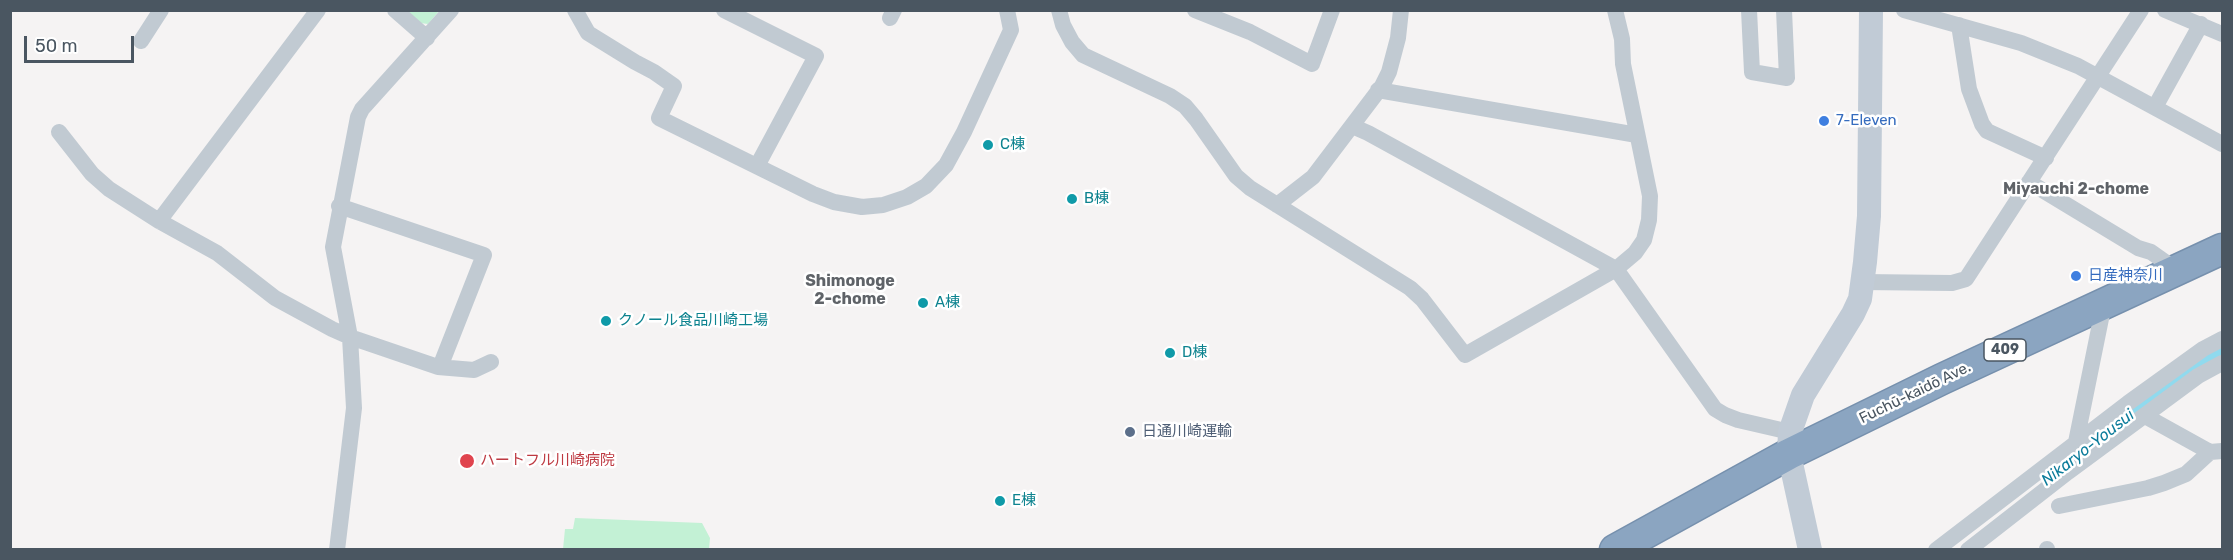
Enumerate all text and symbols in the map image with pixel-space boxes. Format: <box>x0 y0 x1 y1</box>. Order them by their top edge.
scale bar <box>27 24 136 62</box>
text: 50 m <box>35 35 78 57</box>
place label: 7-Eleven <box>1836 112 1897 130</box>
marker: 7-Eleven <box>1817 114 1831 128</box>
place label: C棟 <box>1000 136 1025 154</box>
marker: C棟 <box>981 138 995 152</box>
district label: Miyauchi 2-chome <box>2003 179 2149 199</box>
place label: B棟 <box>1084 190 1109 208</box>
marker: B棟 <box>1065 192 1079 206</box>
place label: 日産神奈川 <box>2088 267 2163 285</box>
marker: 日産神奈川 <box>2069 269 2083 283</box>
district label: Shimonoge 2-chome <box>805 271 895 309</box>
place label: A棟 <box>935 294 960 312</box>
marker: A棟 <box>916 296 930 310</box>
place label: クノール食品川崎工場 <box>618 312 768 330</box>
marker: クノール食品川崎工場 <box>599 314 613 328</box>
road number: 409 <box>1984 339 2026 361</box>
place label: D棟 <box>1182 344 1207 362</box>
marker: D棟 <box>1163 346 1177 360</box>
street label: Fuchū-kaidō Ave. <box>1856 358 1974 428</box>
water label: Nikaryo-Yousui <box>2038 406 2138 490</box>
place label: 日通川崎運輸 <box>1142 423 1232 441</box>
marker: 日通川崎運輸 <box>1123 425 1137 439</box>
marker: ハートフル川崎病院 <box>458 452 476 470</box>
place label: ハートフル川崎病院 <box>480 452 615 470</box>
place label: E棟 <box>1012 492 1036 510</box>
marker: E棟 <box>993 494 1007 508</box>

